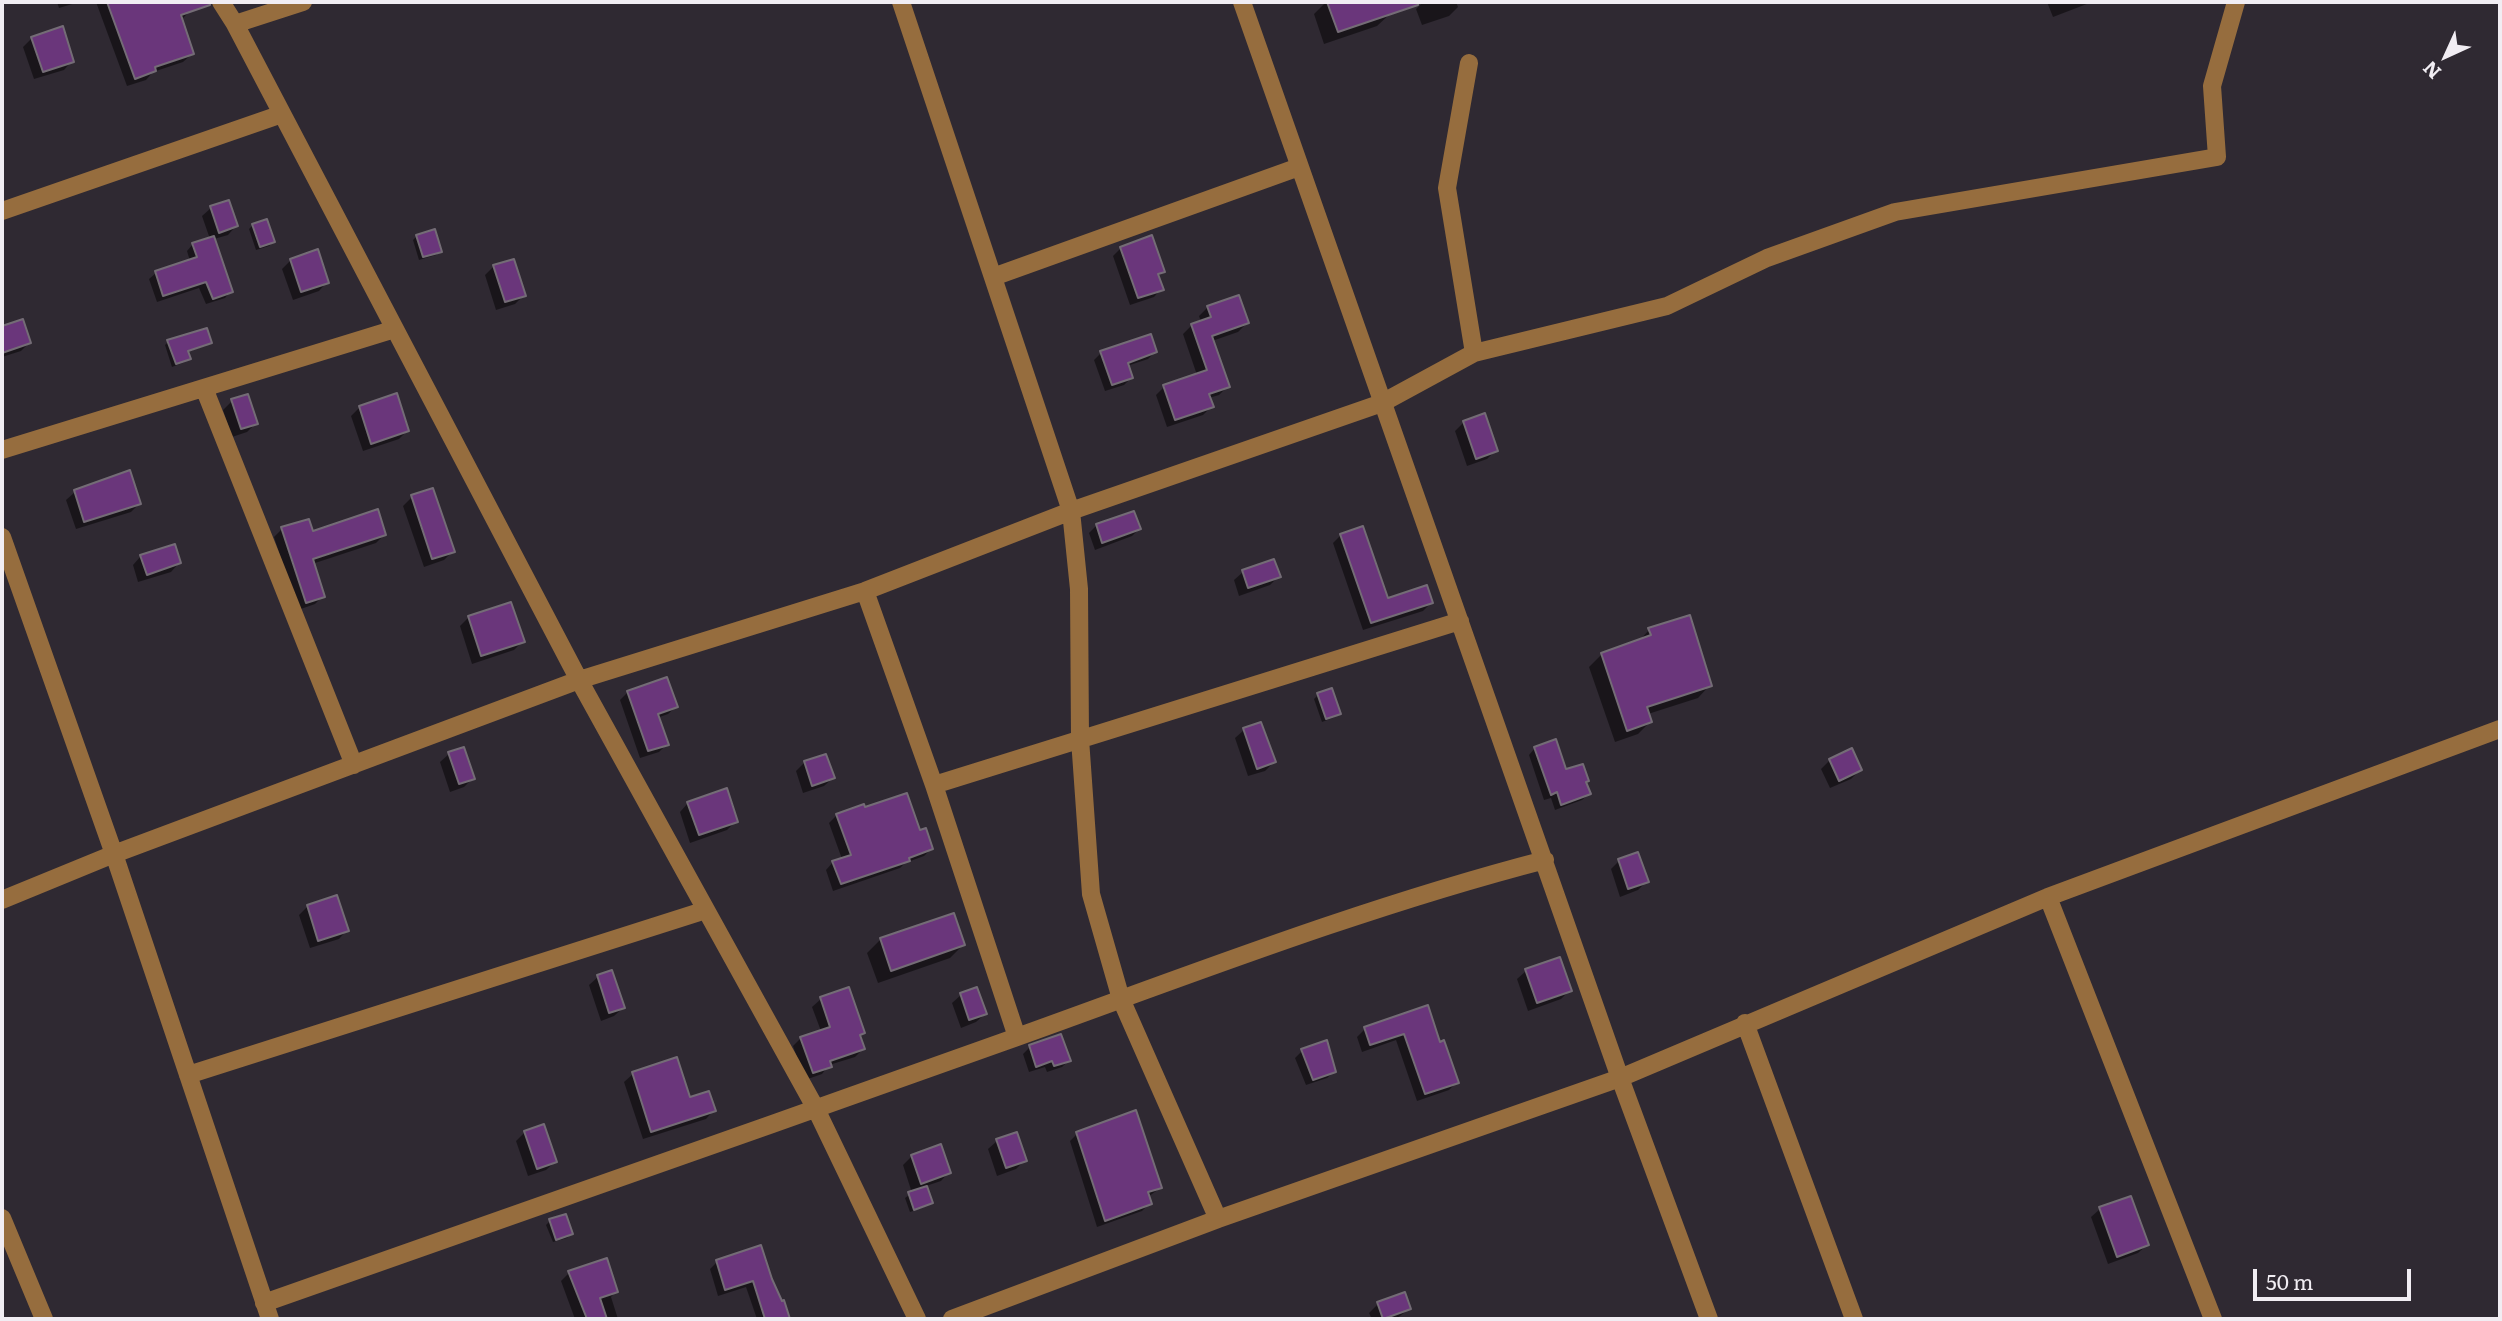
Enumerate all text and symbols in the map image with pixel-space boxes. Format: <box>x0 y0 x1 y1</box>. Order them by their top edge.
north arrow <box>2411 21 2481 91</box>
text: N <box>2416 55 2447 86</box>
scale bar <box>2257 1254 2414 1298</box>
text: 50 m <box>2266 1265 2313 1296</box>

